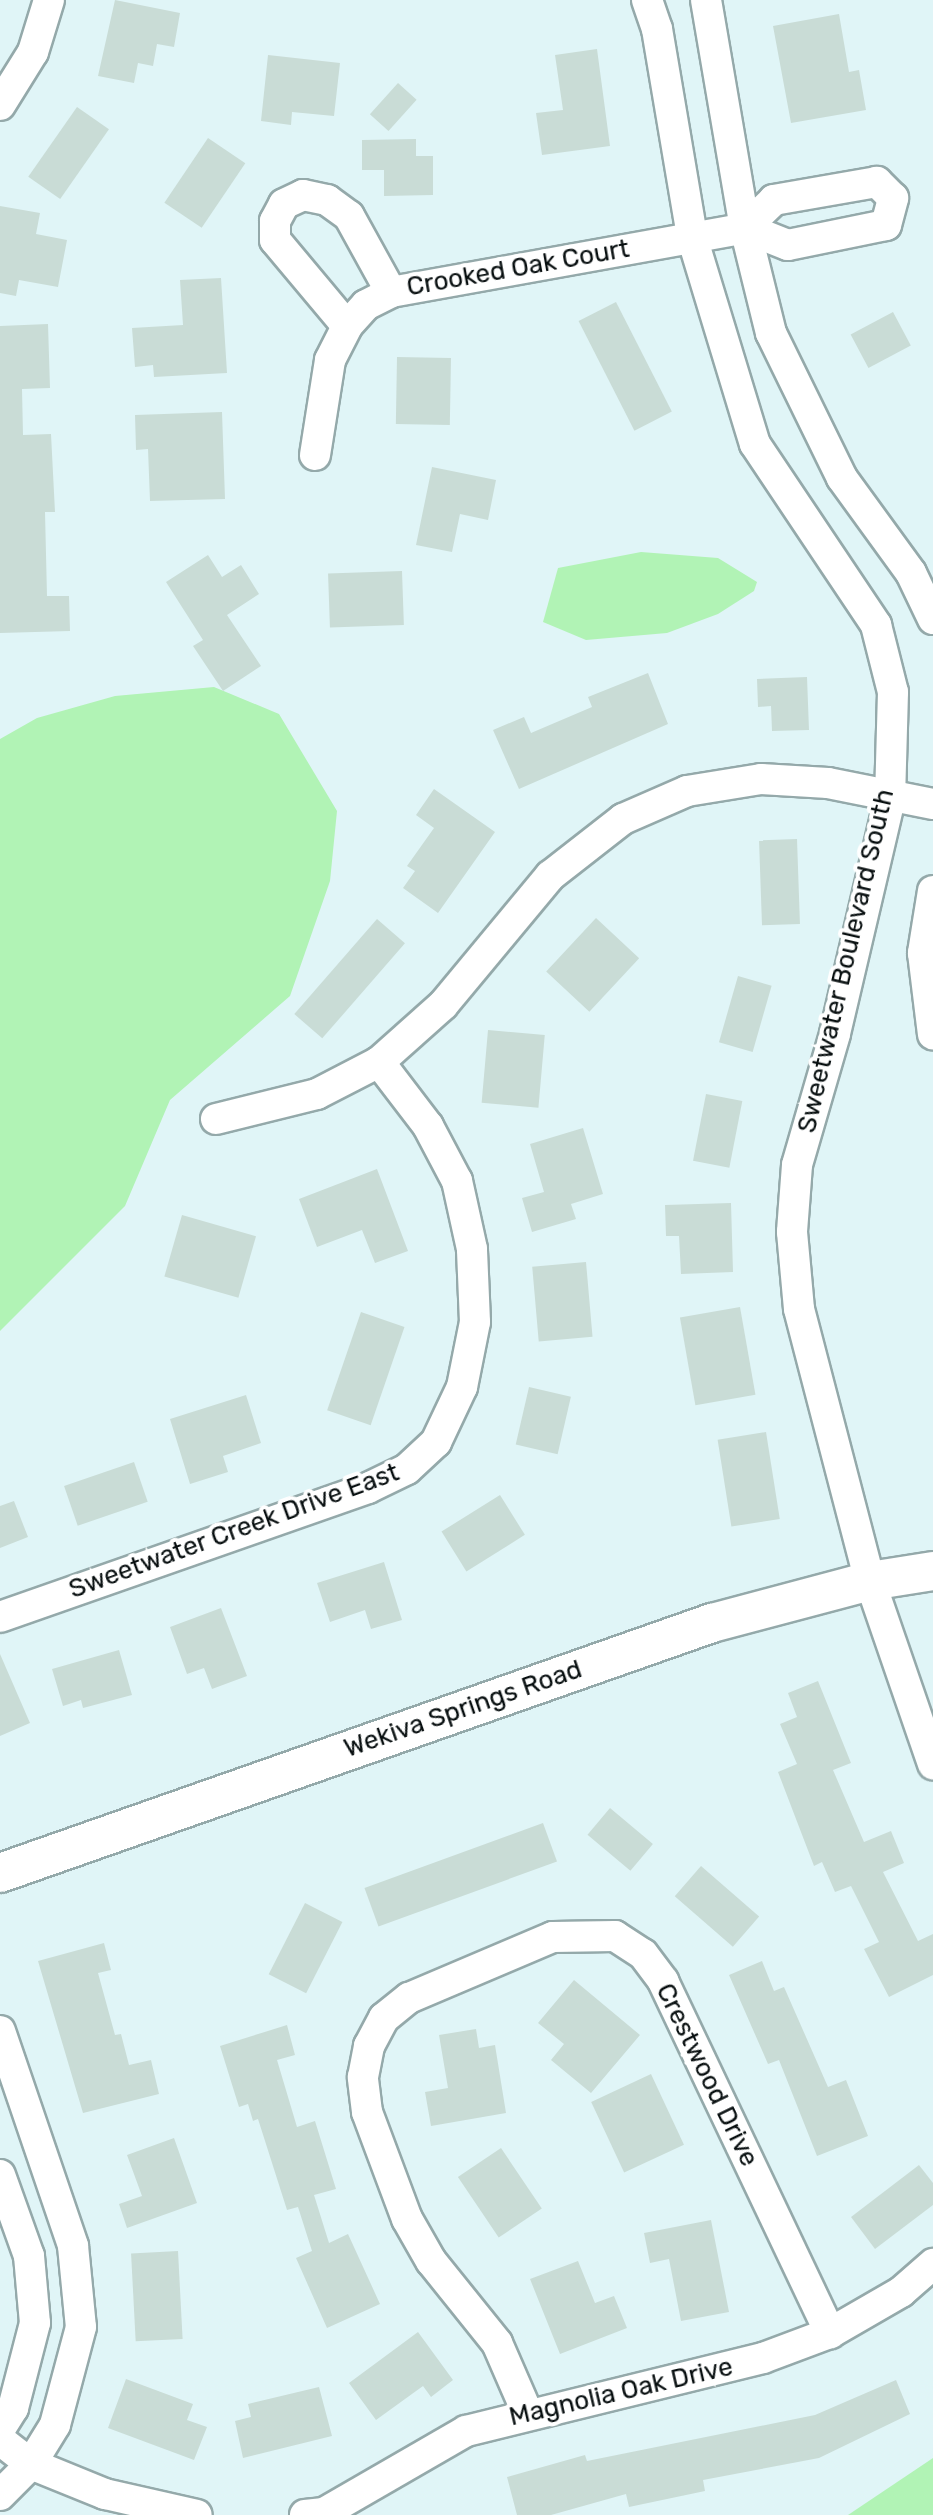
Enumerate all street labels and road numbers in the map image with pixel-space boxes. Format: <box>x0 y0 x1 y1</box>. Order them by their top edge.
street label: Crooked Oak Court <box>404 233 632 303</box>
street label: Sweetwater Boulevard South <box>791 786 901 1136</box>
street label: Sweetwater Creek Drive East <box>64 1457 404 1605</box>
street label: Wekiva Springs Road <box>340 1654 586 1764</box>
street label: Crestwood Drive <box>649 1978 765 2172</box>
street label: Magnolia Oak Drive <box>506 2351 736 2433</box>

